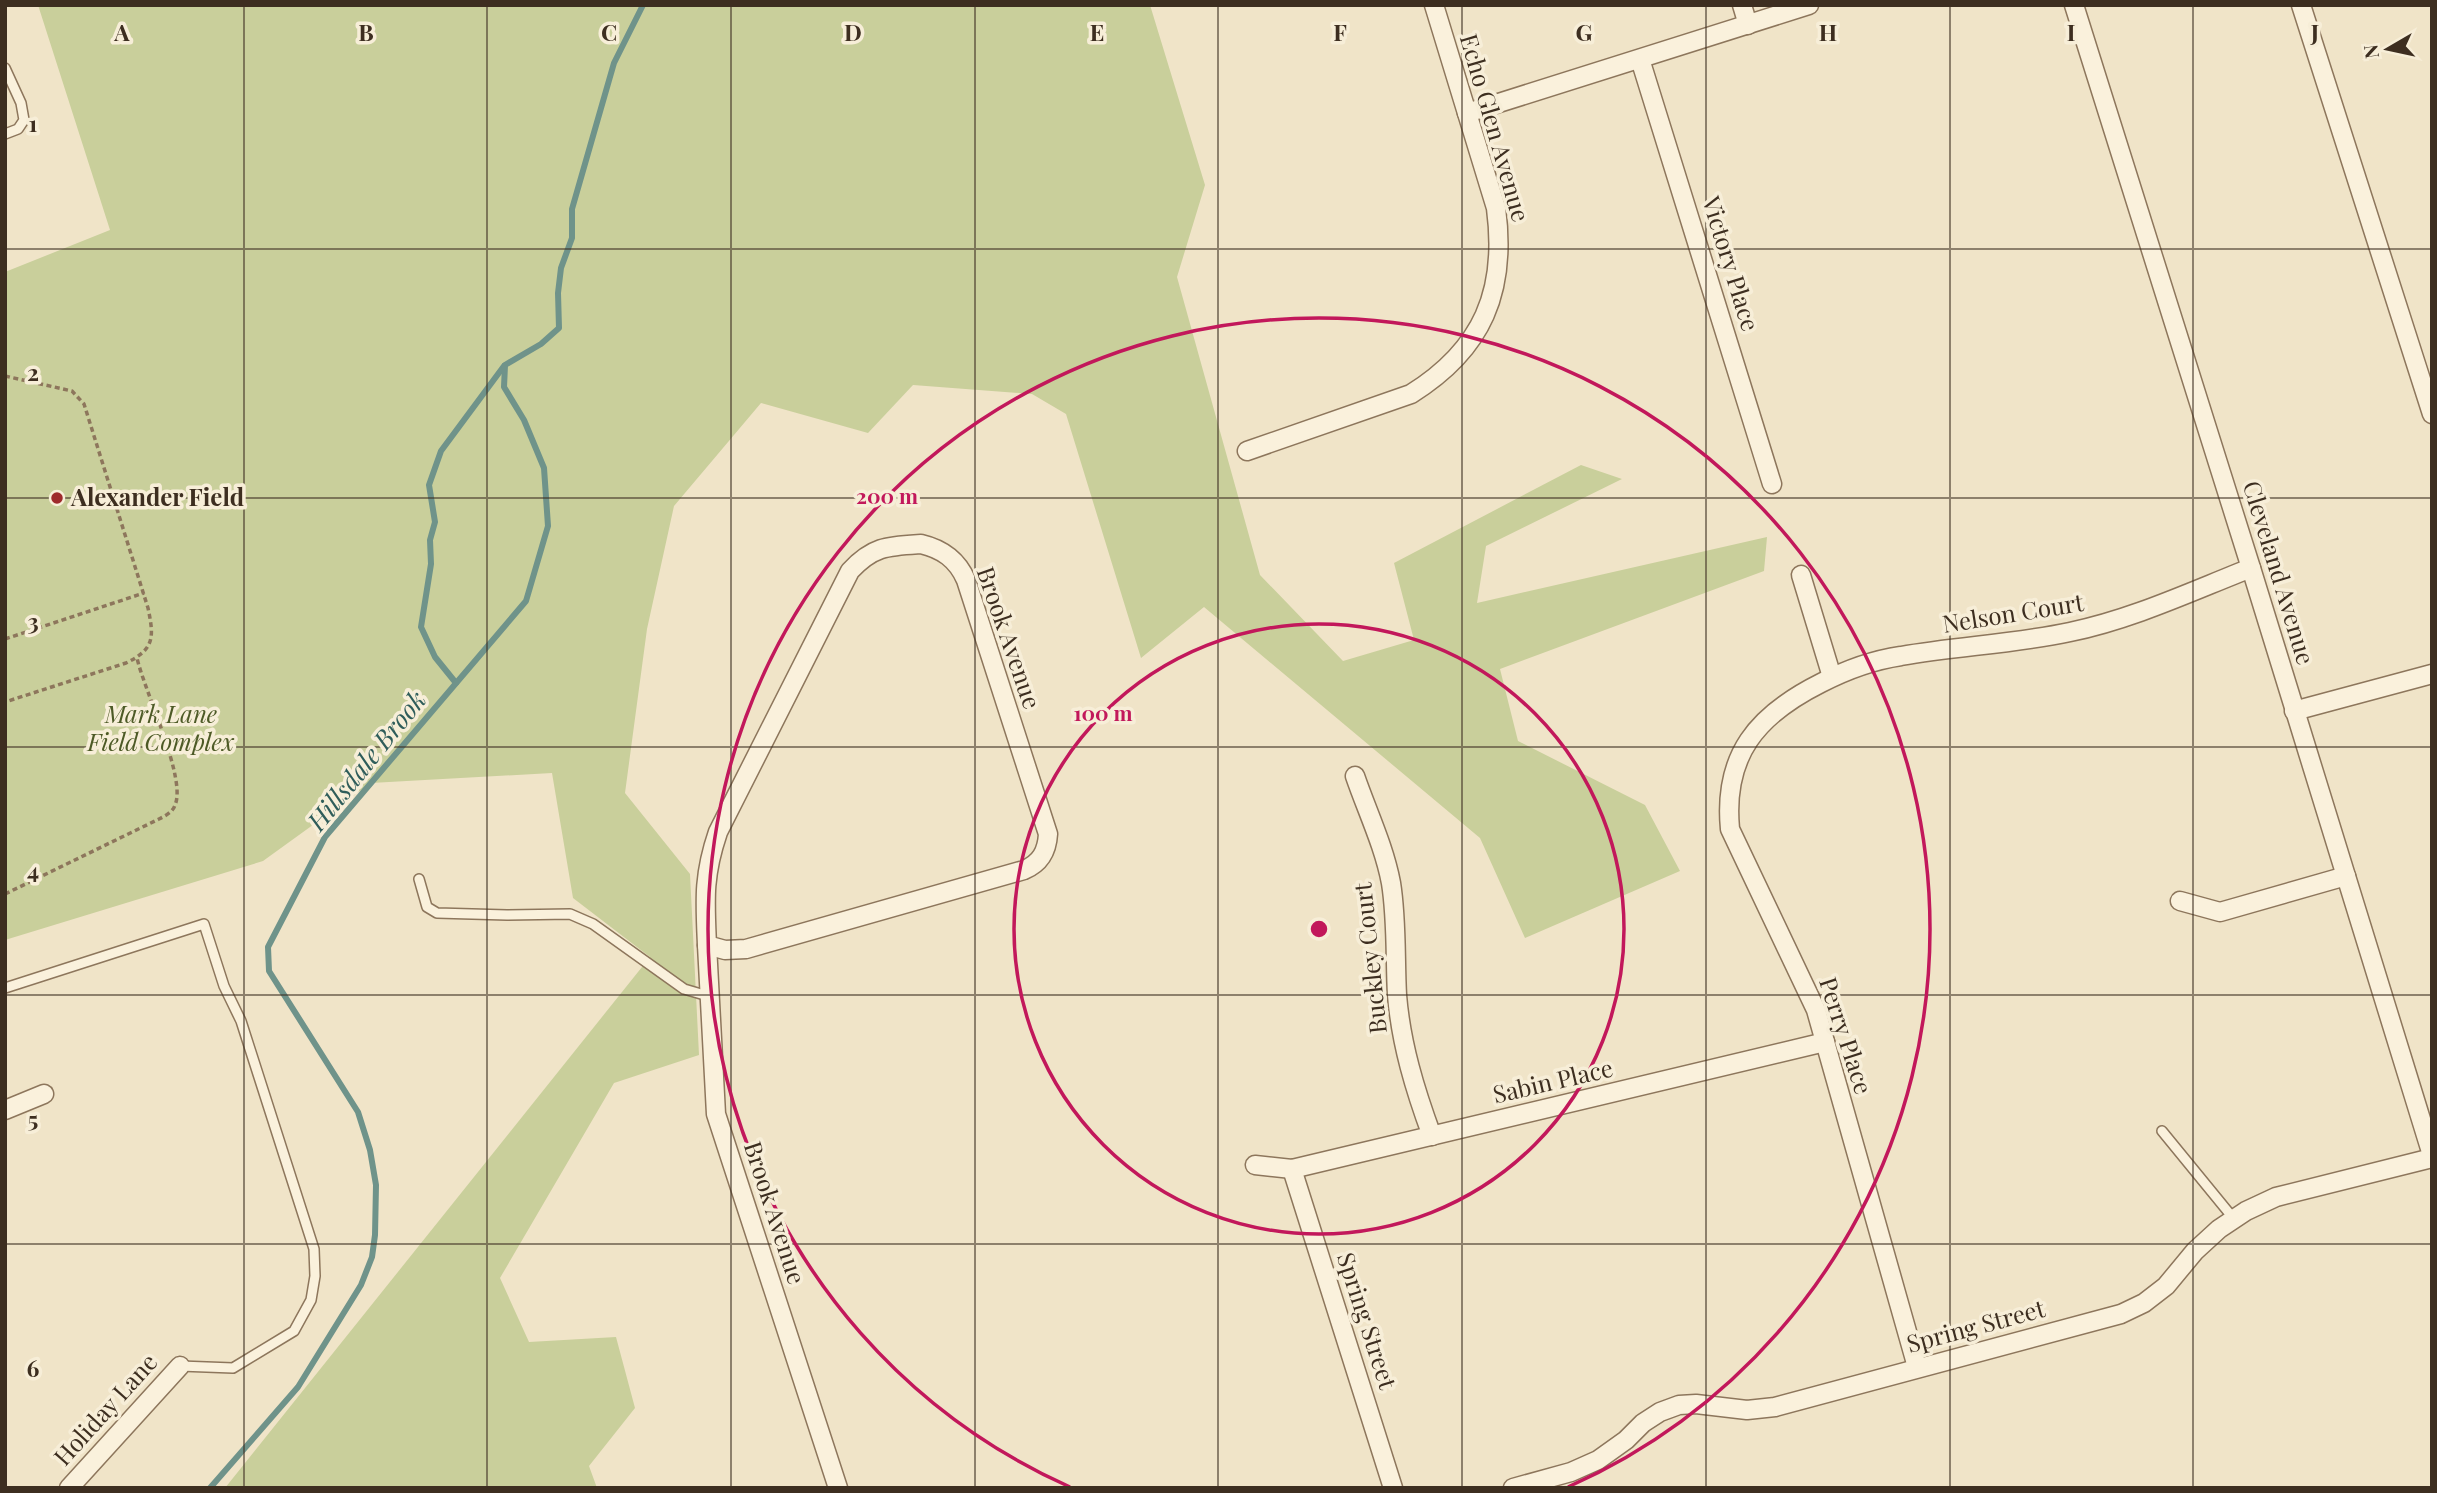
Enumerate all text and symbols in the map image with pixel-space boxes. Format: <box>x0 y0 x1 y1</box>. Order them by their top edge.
north arrow <box>2353 14 2423 84</box>
text: A <box>113 16 130 47</box>
text: B <box>358 16 374 47</box>
text: C <box>601 16 617 47</box>
text: D <box>844 16 862 47</box>
text: E <box>1090 16 1104 47</box>
text: F <box>1333 16 1347 47</box>
text: G <box>1576 16 1593 47</box>
text: H <box>1819 16 1837 47</box>
text: I <box>2067 16 2075 47</box>
text: J <box>2310 16 2319 47</box>
street label: Echo Glen Avenue <box>1454 30 1538 225</box>
text: N <box>2356 43 2384 61</box>
text: 1 <box>29 107 38 138</box>
street label: Victory Place <box>1696 191 1768 335</box>
text: 2 <box>27 356 39 387</box>
street label: Cleveland Avenue <box>2237 477 2323 668</box>
place label: Alexander Field <box>70 480 244 512</box>
text: 200 m <box>856 481 918 509</box>
marker: Alexander Field <box>49 490 65 506</box>
street label: Brook Avenue <box>971 562 1049 713</box>
street label: Nelson Court <box>1940 585 2086 639</box>
text: 3 <box>27 605 39 636</box>
water label: Hillsdale Brook <box>298 683 433 838</box>
park label: Mark Lane Field Complex <box>87 697 235 757</box>
text: 100 m <box>1073 698 1133 726</box>
text: 4 <box>27 854 39 885</box>
street label: Buckley Court <box>1345 881 1393 1035</box>
centre of rings <box>1307 917 1331 941</box>
street label: Perry Place <box>1813 973 1881 1098</box>
street label: Sabin Place <box>1489 1051 1616 1109</box>
text: 5 <box>28 1103 38 1134</box>
street label: Brook Avenue <box>738 1137 814 1288</box>
street label: Spring Street <box>1331 1248 1405 1393</box>
street label: Spring Street <box>1903 1291 2049 1359</box>
street label: Holiday Lane <box>46 1346 163 1471</box>
text: 6 <box>27 1352 40 1383</box>

